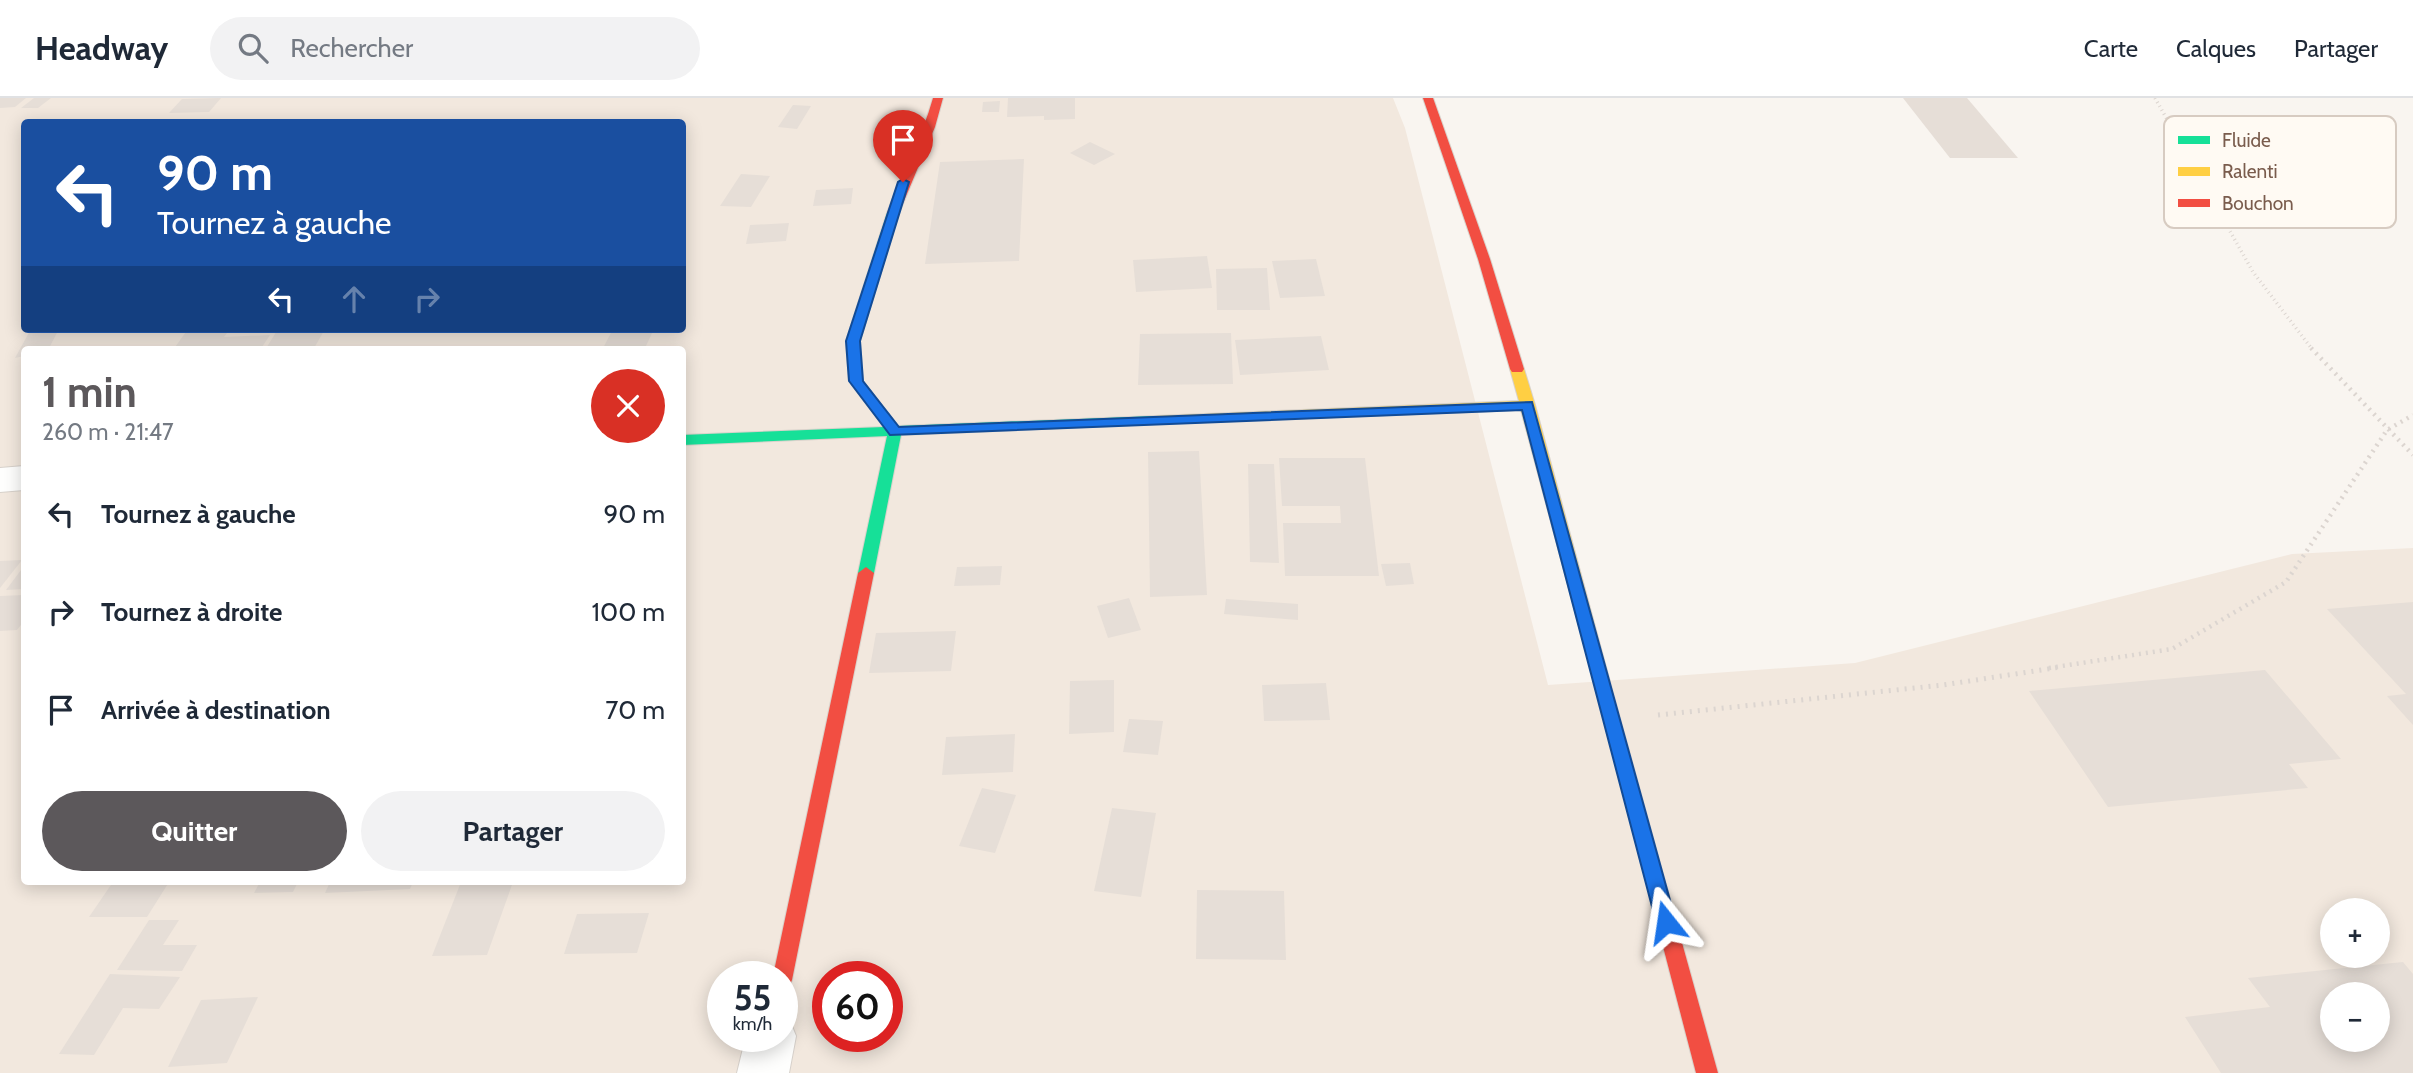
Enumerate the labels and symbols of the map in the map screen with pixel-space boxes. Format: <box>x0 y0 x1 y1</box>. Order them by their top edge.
pin <box>873 110 933 182</box>
legend <box>2164 116 2396 228</box>
text: Fluide <box>2222 129 2271 152</box>
text: Ralenti <box>2222 160 2278 183</box>
text: Bouchon <box>2222 192 2294 215</box>
position arrow <box>1629 885 1703 959</box>
speed limit sign: 60 <box>812 961 903 1052</box>

